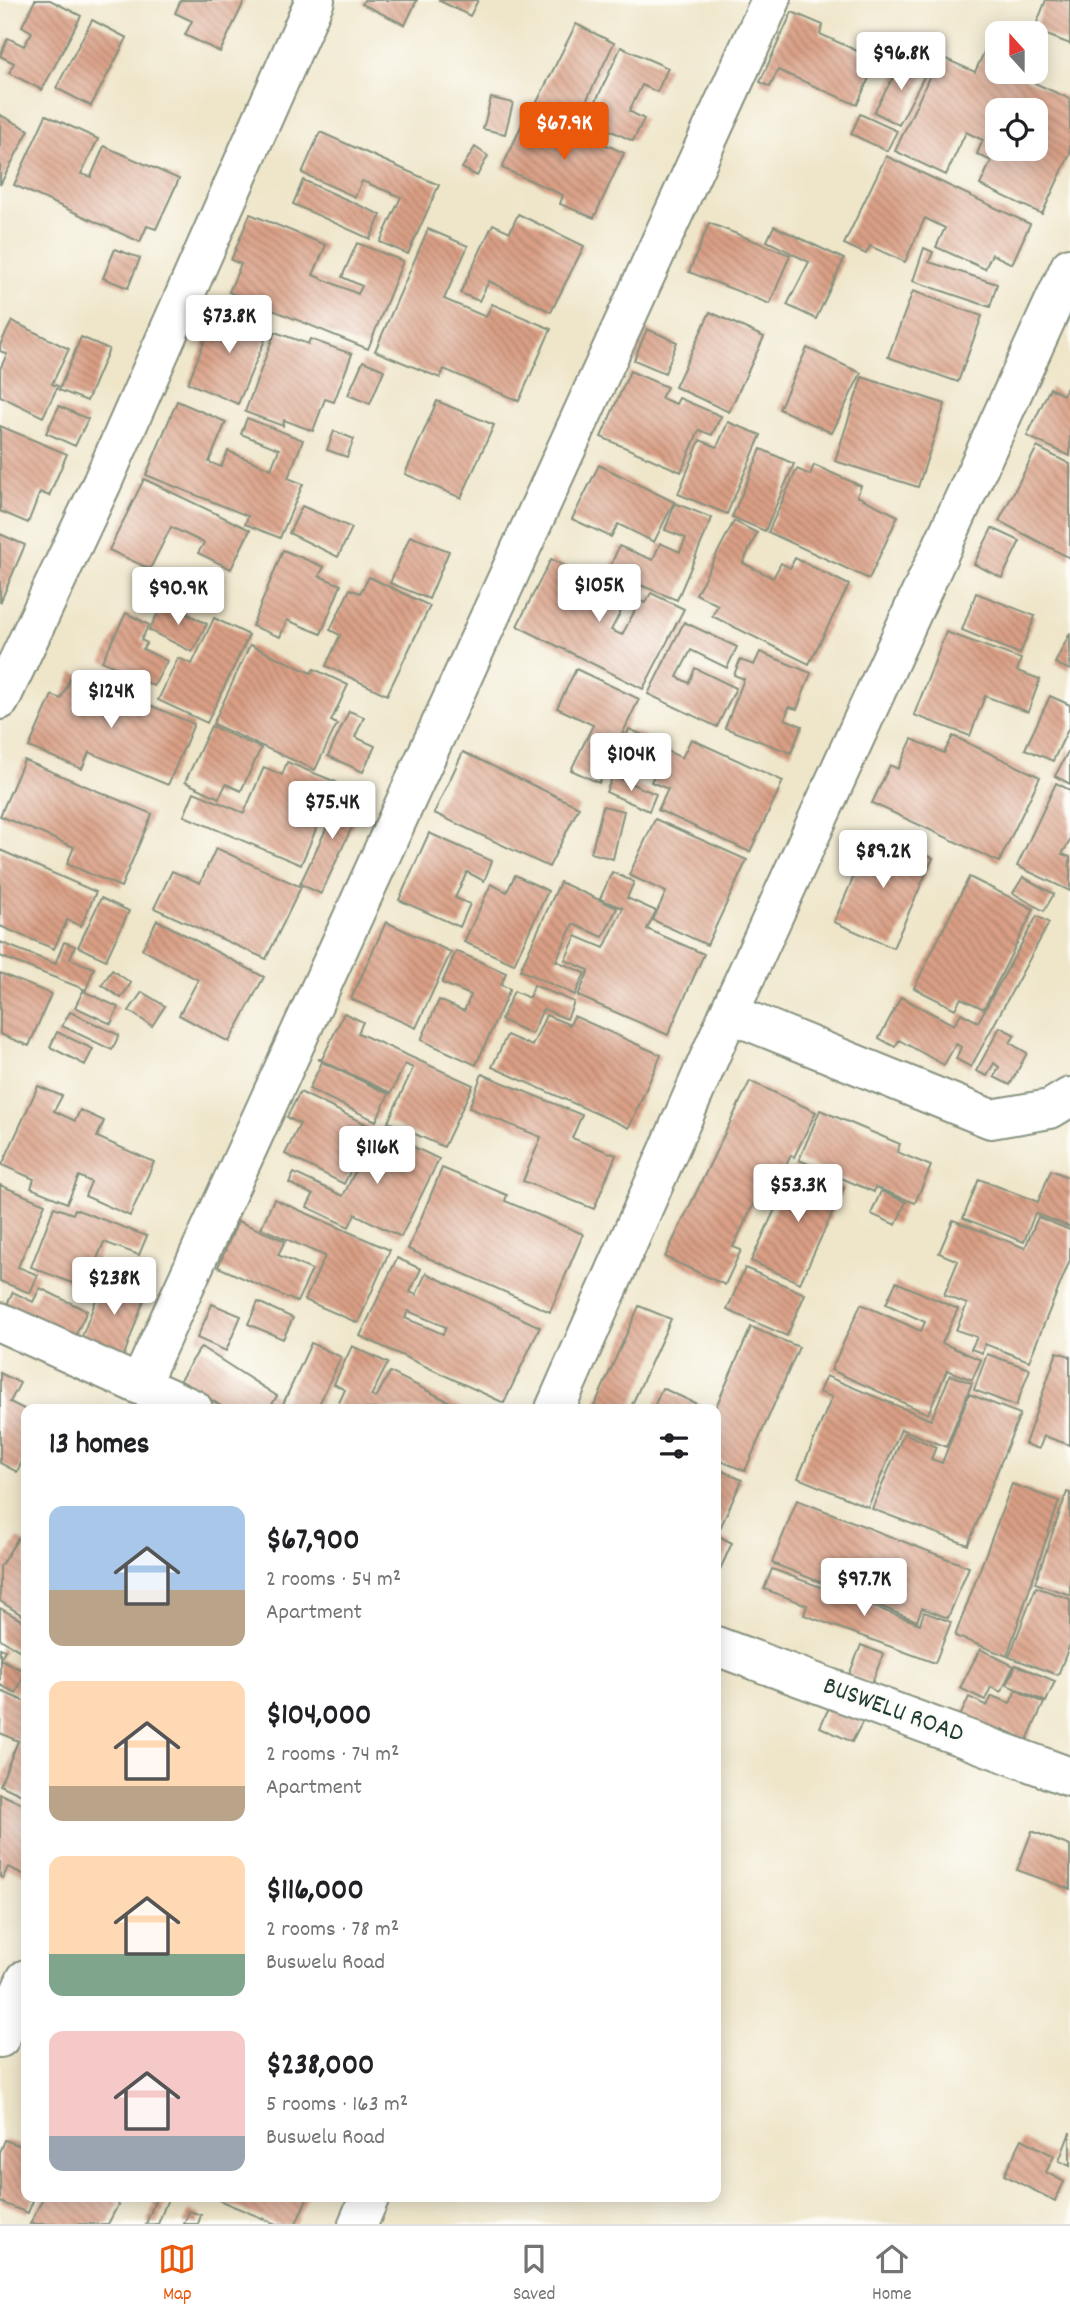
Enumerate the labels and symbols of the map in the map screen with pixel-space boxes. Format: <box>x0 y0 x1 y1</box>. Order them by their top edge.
north arrow <box>985 21 1048 84</box>
pin: $96.8K <box>844 32 958 92</box>
pin: $67.9K <box>507 102 621 162</box>
pin: $73.8K <box>172 296 286 355</box>
pin: $105K <box>550 564 648 624</box>
pin: $90.9K <box>121 568 235 627</box>
pin: $124K <box>62 670 160 730</box>
pin: $104K <box>582 734 680 793</box>
pin: $75.4K <box>275 782 389 841</box>
pin: $89.2K <box>826 830 940 890</box>
pin: $116K <box>328 1126 426 1186</box>
pin: $53.3K <box>741 1164 855 1224</box>
pin: $238K <box>65 1258 163 1317</box>
pin: $97.7K <box>807 1558 921 1618</box>
street label: BUSWELU ROAD <box>817 1668 969 1754</box>

